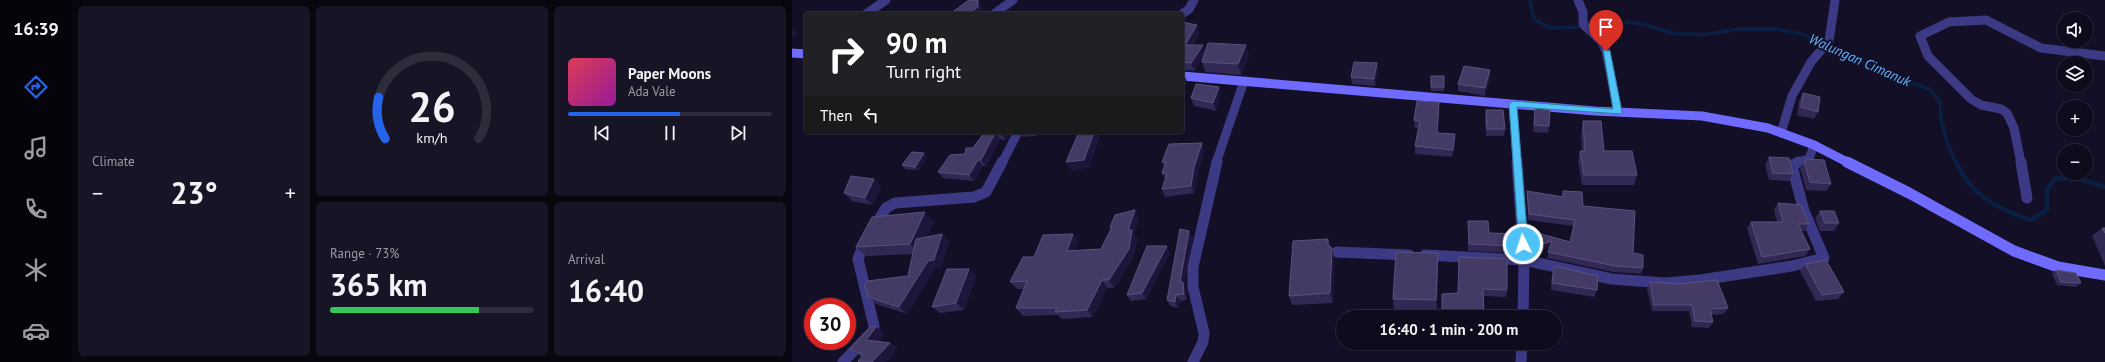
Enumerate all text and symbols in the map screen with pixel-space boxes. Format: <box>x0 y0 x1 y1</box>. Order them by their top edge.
pin <box>1589 10 1623 51</box>
map controls <box>2057 12 2093 180</box>
button: sound <box>2057 12 2093 48</box>
icon: arrive <box>1595 16 1617 38</box>
text: 16:39 <box>13 17 59 40</box>
text: 90 m <box>886 24 947 61</box>
icon: right <box>820 28 872 80</box>
water label: Walungan Cimanuk <box>1806 29 1914 91</box>
button: layers <box>2057 56 2093 92</box>
text: Turn right <box>886 60 961 83</box>
text: Paper Moons <box>628 64 711 83</box>
icon: directions <box>22 73 50 101</box>
text: 26 <box>408 80 456 133</box>
text: Ada Vale <box>628 83 676 100</box>
button: + <box>2057 100 2093 136</box>
icon: left <box>860 104 882 126</box>
text: Then <box>820 106 852 125</box>
icon: previous <box>591 122 613 144</box>
icon: pause <box>659 122 681 144</box>
icon: next <box>727 122 749 144</box>
text: km/h <box>416 128 448 147</box>
icon: music <box>22 134 50 162</box>
button: − <box>2057 144 2093 180</box>
text: Climate <box>92 153 135 170</box>
text: 23° <box>170 173 218 212</box>
text: − <box>92 179 103 207</box>
text: + <box>285 179 296 207</box>
icon: phone <box>22 195 50 223</box>
position arrow <box>1502 223 1544 265</box>
text: Range · 73% <box>330 245 399 262</box>
text: Arrival <box>568 251 604 268</box>
icon: climate <box>22 256 50 284</box>
text: 365 km <box>330 265 428 304</box>
text: 16:40 <box>568 271 644 310</box>
speed limit sign: 30 <box>804 298 856 350</box>
icon: car <box>22 317 50 345</box>
text: 16:40 · 1 min · 200 m <box>1380 320 1518 339</box>

